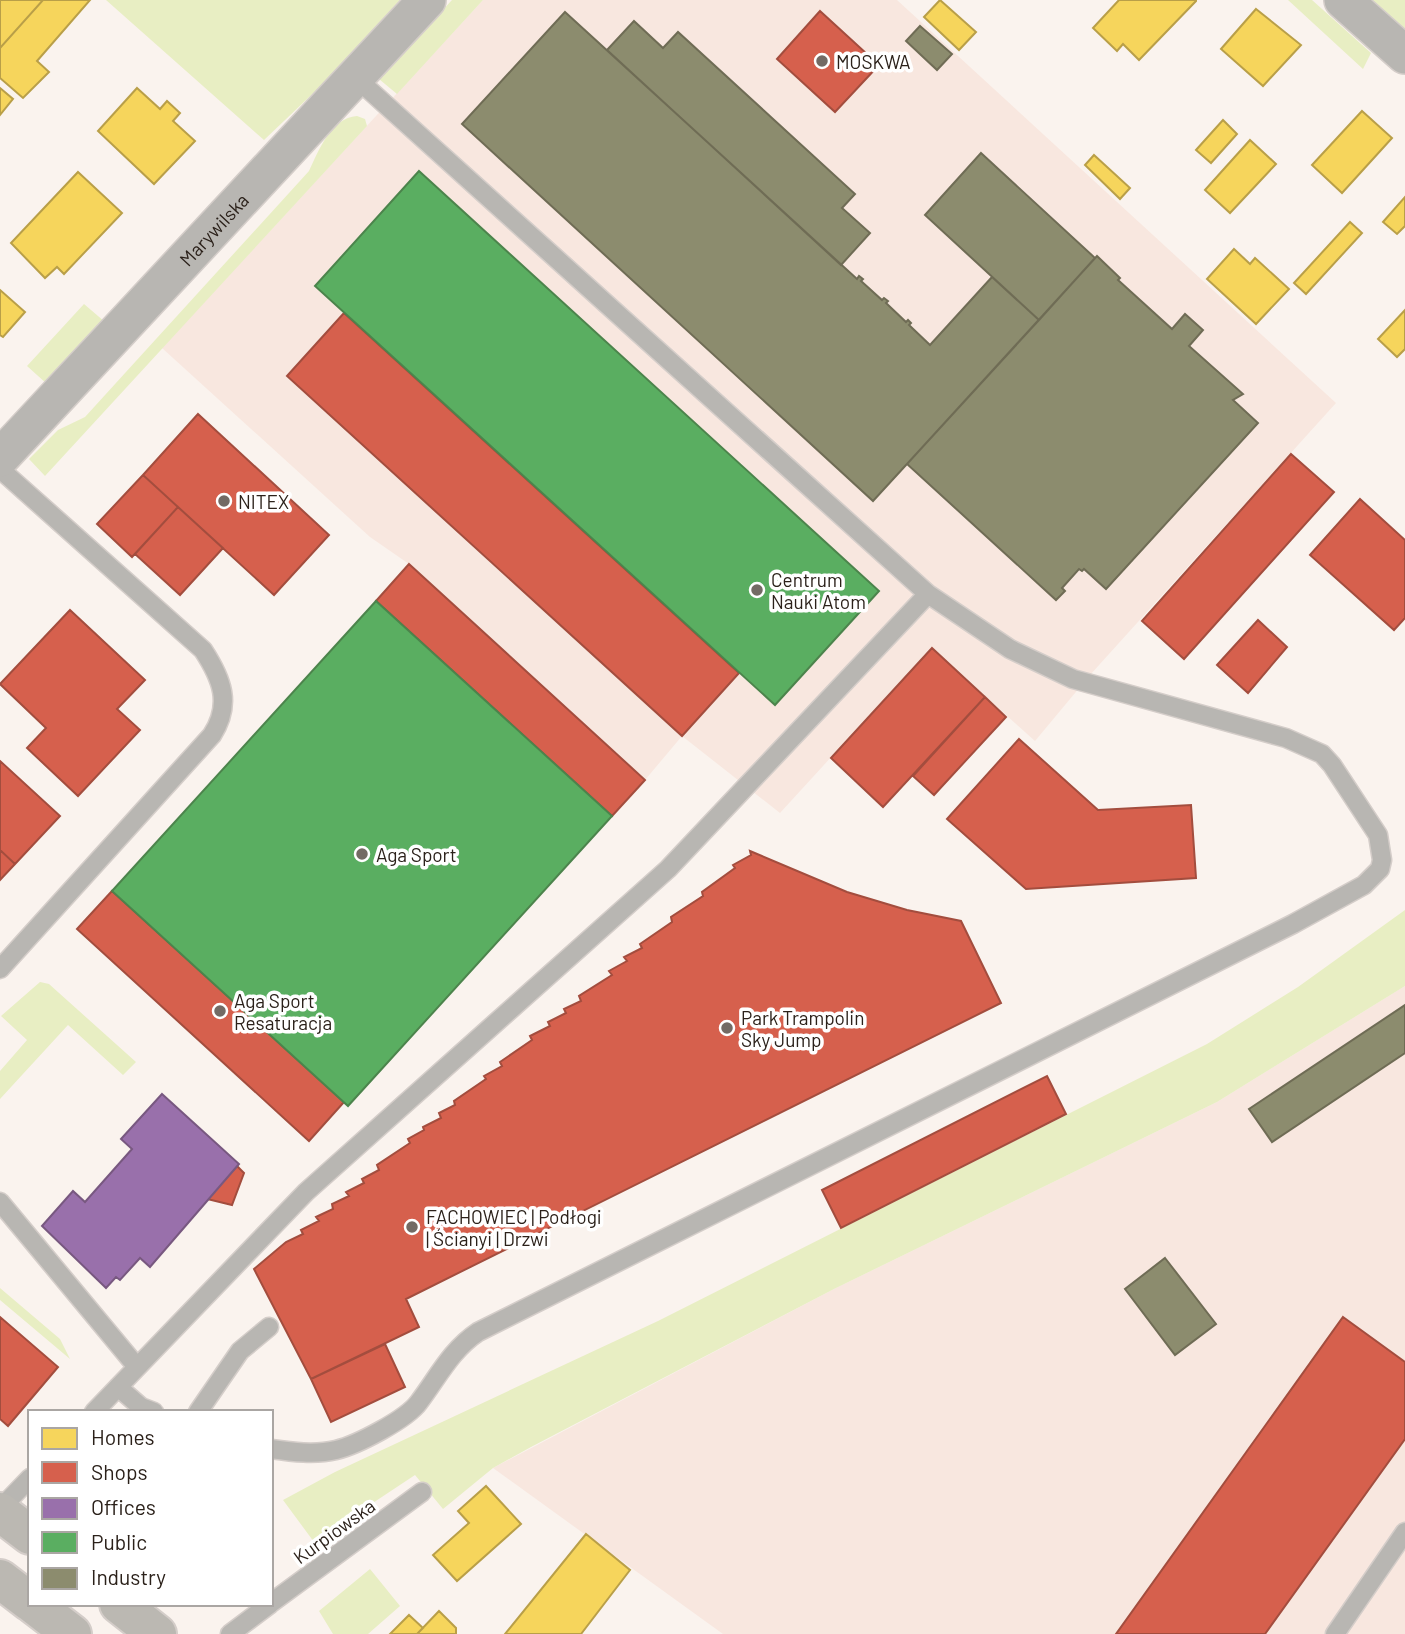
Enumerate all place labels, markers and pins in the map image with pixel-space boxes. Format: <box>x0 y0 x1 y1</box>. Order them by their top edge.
place label: MOSKWA <box>836 50 911 73</box>
marker: MOSKWA <box>814 53 830 69</box>
place label: NITEX <box>238 490 289 513</box>
marker: NITEX <box>216 493 232 509</box>
place label: Centrum Nauki Atom <box>771 568 866 613</box>
marker: Centrum Nauki Atom <box>749 582 765 598</box>
place label: Aga Sport <box>376 843 457 866</box>
marker: Aga Sport <box>354 846 370 862</box>
place label: Aga Sport Resaturacja <box>234 989 332 1034</box>
marker: Aga Sport Resaturacja <box>212 1003 228 1019</box>
place label: Park Trampolin Sky Jump <box>741 1006 864 1051</box>
marker: Park Trampolin Sky Jump <box>719 1020 735 1036</box>
place label: FACHOWIEC | Podłogi | Ścianyi | Drzwi <box>426 1205 602 1250</box>
marker: FACHOWIEC | Podłogi | Ścianyi | Drzwi <box>404 1219 420 1235</box>

